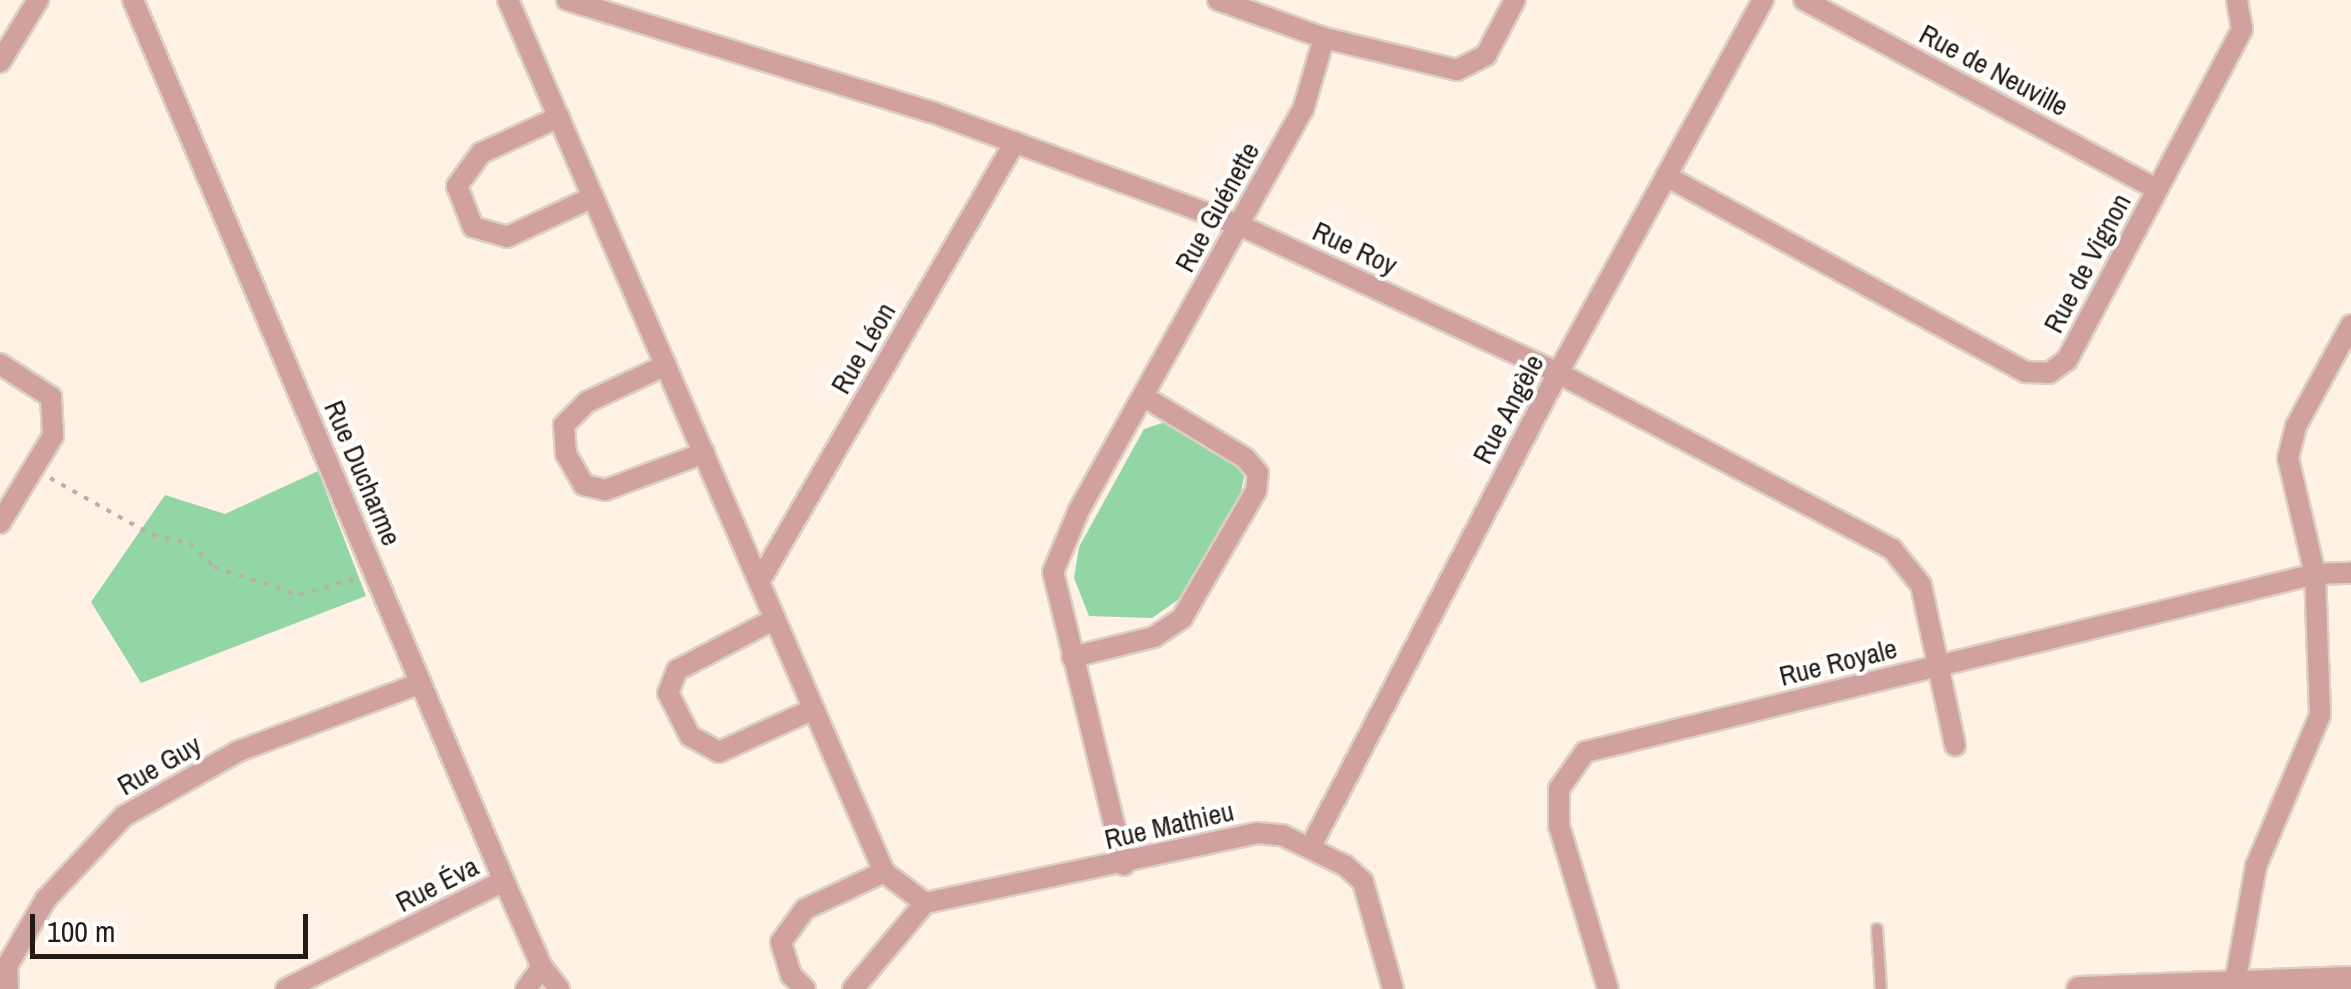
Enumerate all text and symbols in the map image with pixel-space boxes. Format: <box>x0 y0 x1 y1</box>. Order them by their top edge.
street label: Rue de Neuville <box>1914 17 2074 123</box>
street label: Rue Guénette <box>1168 136 1266 278</box>
street label: Rue de Vignon <box>2036 188 2138 338</box>
street label: Rue Roy <box>1307 214 1403 282</box>
street label: Rue Léon <box>824 296 902 400</box>
street label: Rue Angèle <box>1465 348 1551 470</box>
street label: Rue Ducharme <box>317 395 409 551</box>
street label: Rue Royale <box>1776 631 1900 693</box>
street label: Rue Guy <box>111 728 207 802</box>
street label: Rue Mathieu <box>1101 794 1237 856</box>
street label: Rue Éva <box>390 849 484 919</box>
scale bar <box>35 894 312 956</box>
text: 100 m <box>47 911 115 951</box>

